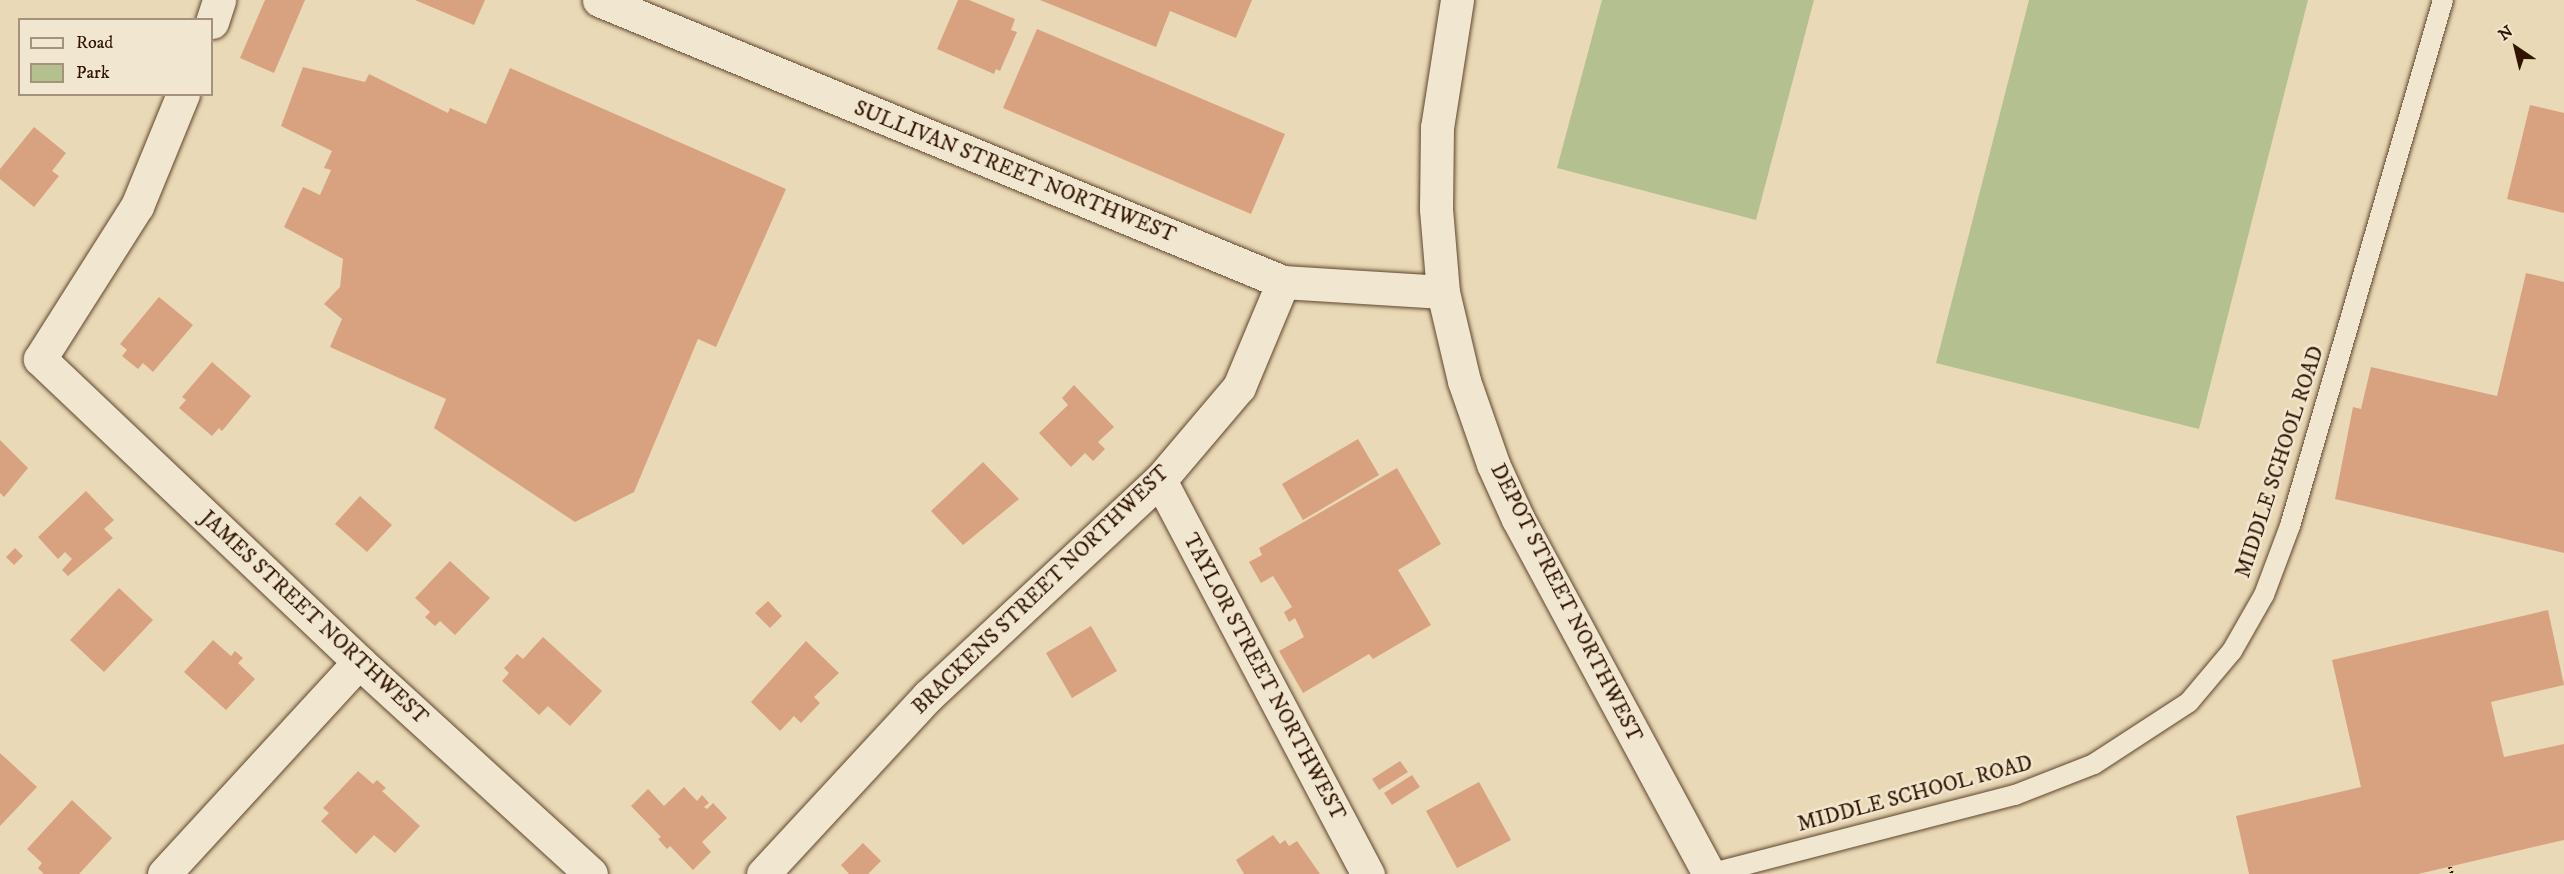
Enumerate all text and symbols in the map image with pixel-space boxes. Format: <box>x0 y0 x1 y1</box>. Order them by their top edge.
legend <box>18 18 213 96</box>
north arrow <box>2486 18 2546 78</box>
text: N <box>2495 21 2517 45</box>
text: Road <box>76 32 113 54</box>
text: Park <box>76 62 110 84</box>
street label: SULLIVAN STREET NORTHWEST <box>850 96 1180 248</box>
street label: MIDDLE SCHOOL ROAD <box>2231 343 2329 581</box>
street label: BRACKENS STREET NORTHWEST <box>907 460 1175 720</box>
street label: DEPOT STREET NORTHWEST <box>1485 460 1647 746</box>
street label: JAMES STREET NORTHWEST <box>195 506 433 730</box>
street label: TAYLOR STREET NORTHWEST <box>1177 529 1351 825</box>
street label: MIDDLE SCHOOL ROAD <box>1795 750 2035 838</box>

